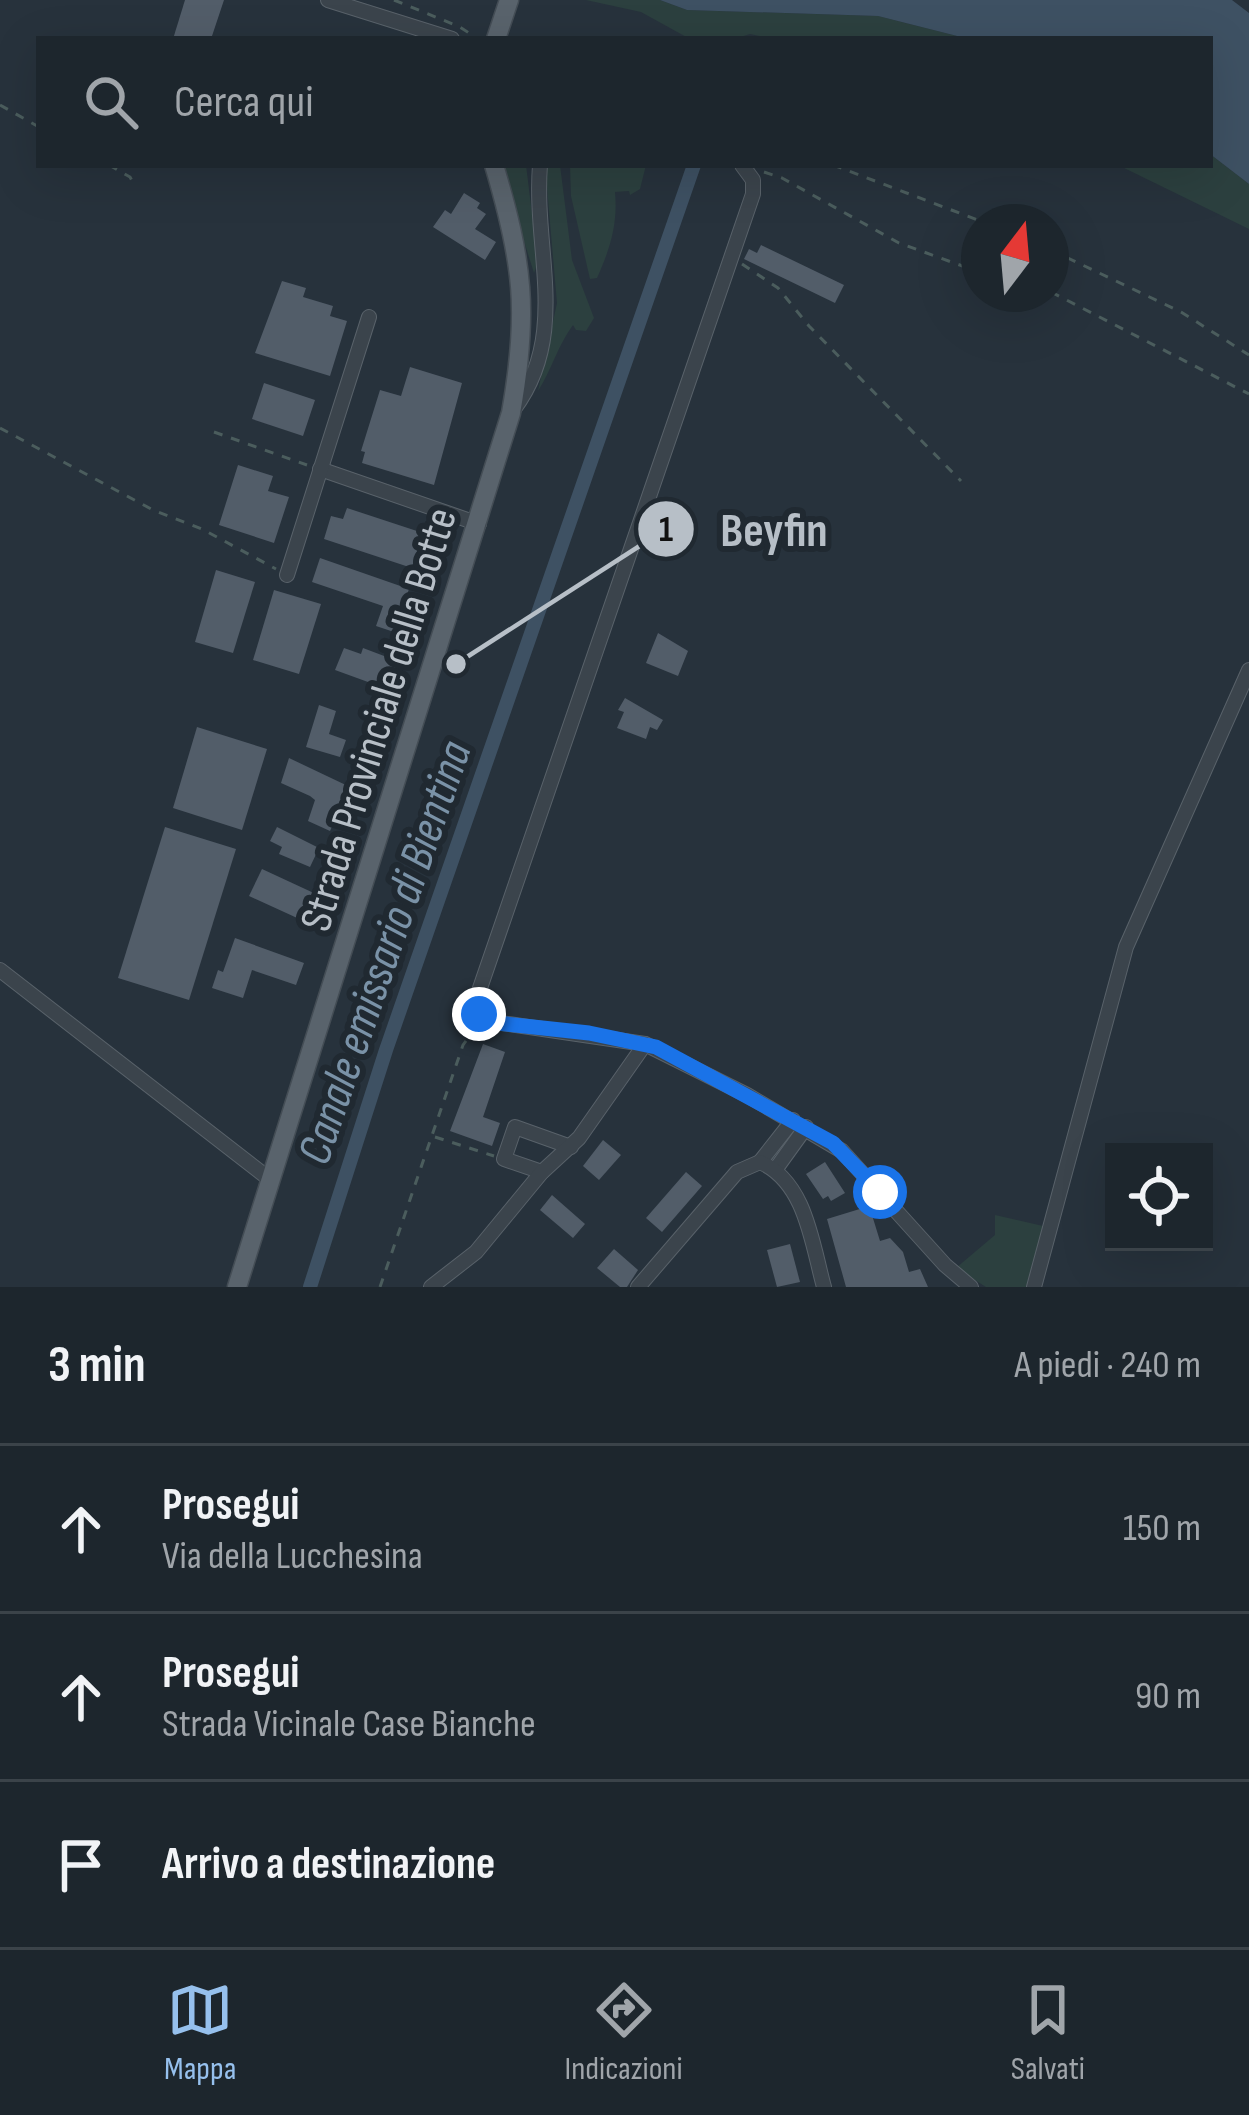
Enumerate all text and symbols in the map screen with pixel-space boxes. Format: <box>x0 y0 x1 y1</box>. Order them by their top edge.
search box <box>36 36 1213 168</box>
icon: search <box>78 69 144 135</box>
text: Cerca qui <box>174 75 314 130</box>
north arrow <box>961 204 1069 312</box>
callout: Beyfin <box>636 487 852 571</box>
street label: Strada Provinciale della Botte <box>289 502 470 938</box>
text: Beyfin <box>720 503 828 560</box>
text: 1 <box>659 509 673 552</box>
water label: Canale emissario di Bientina <box>286 734 485 1172</box>
route end <box>452 987 506 1041</box>
map controls <box>1105 1143 1213 1251</box>
button: locate <box>1105 1143 1213 1251</box>
route start <box>853 1165 907 1219</box>
text: 3 min <box>48 1335 146 1396</box>
text: A piedi · 240 m <box>1015 1342 1201 1389</box>
text: Prosegui <box>162 1478 300 1533</box>
icon: ahead <box>48 1496 114 1562</box>
text: 150 m <box>1123 1505 1201 1552</box>
text: Via della Lucchesina <box>162 1533 423 1580</box>
text: Prosegui <box>162 1646 300 1701</box>
icon: ahead <box>48 1664 114 1730</box>
text: 90 m <box>1135 1673 1201 1720</box>
text: Strada Vicinale Case Bianche <box>162 1701 536 1748</box>
icon: arrive <box>48 1832 114 1898</box>
text: Arrivo a destinazione <box>162 1837 495 1892</box>
tab: Mappa <box>164 1977 236 2089</box>
tab: Indicazioni <box>565 1977 683 2089</box>
tab: Salvati <box>1011 1977 1085 2089</box>

